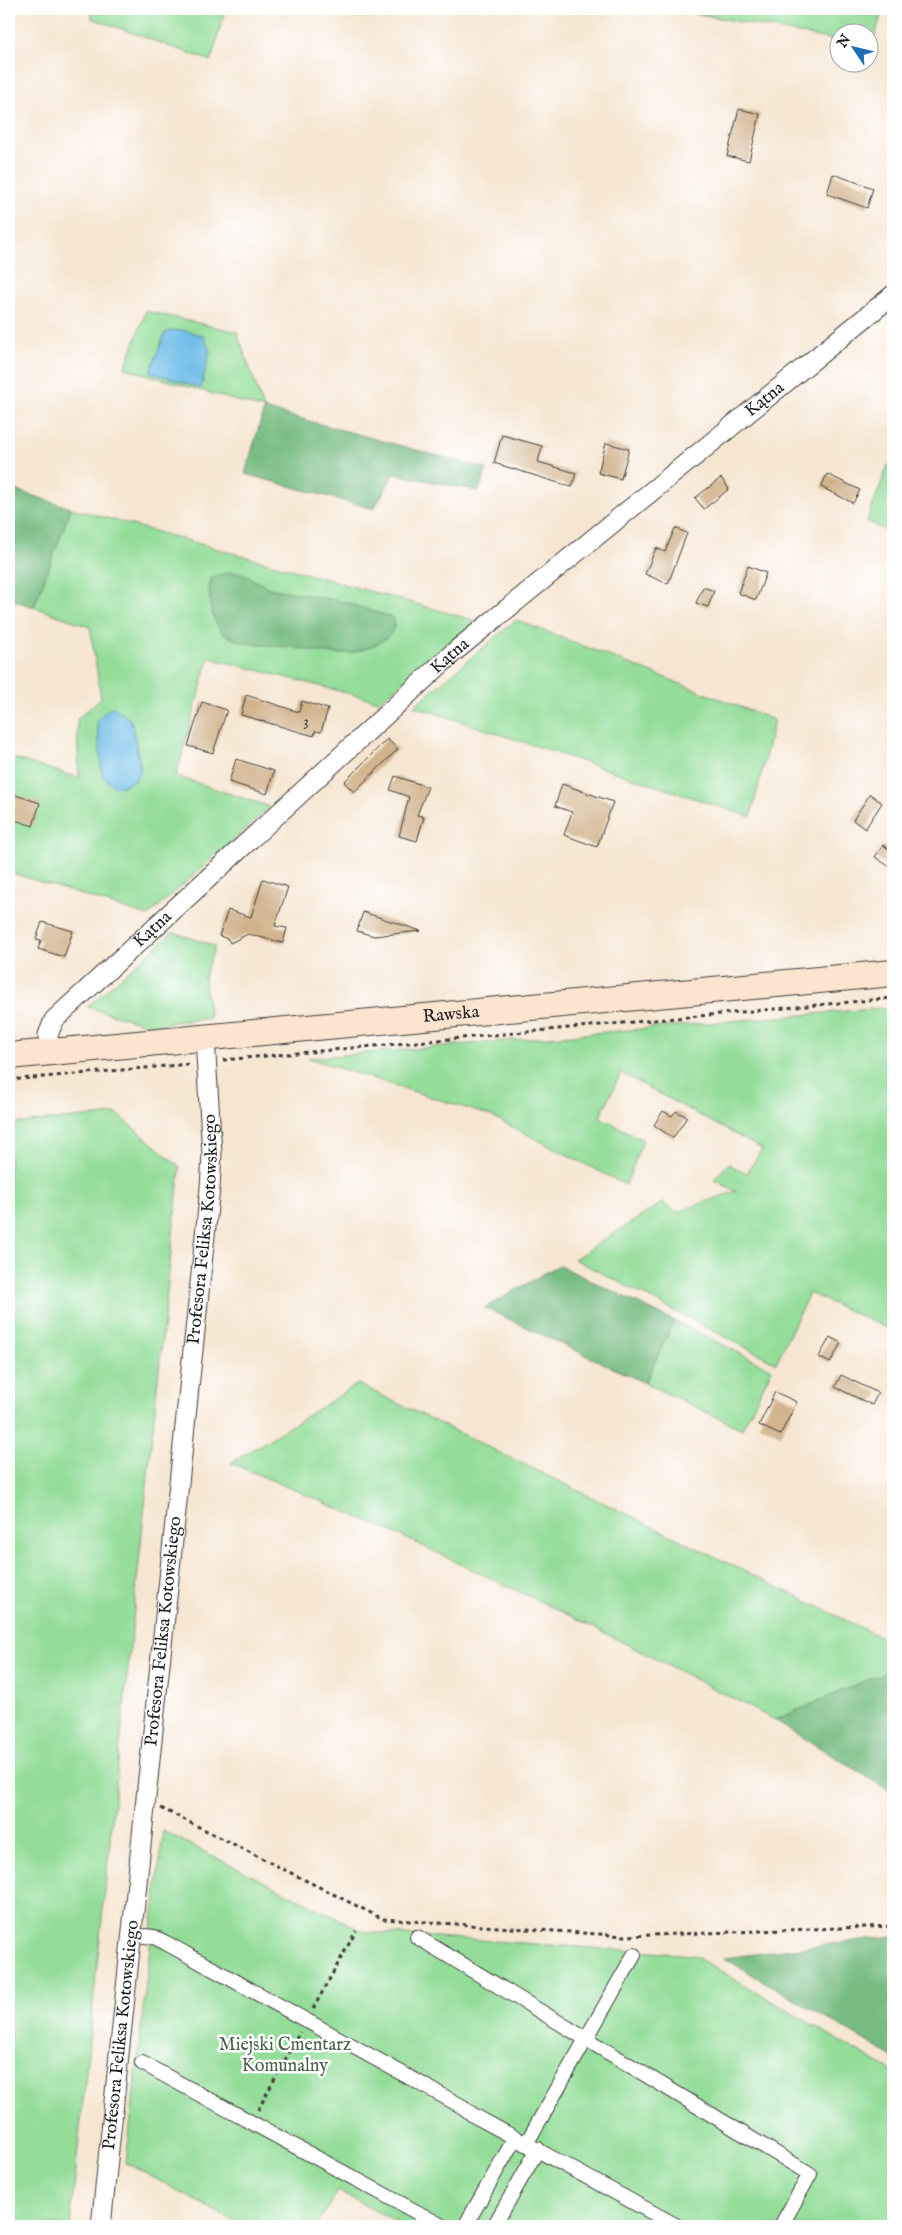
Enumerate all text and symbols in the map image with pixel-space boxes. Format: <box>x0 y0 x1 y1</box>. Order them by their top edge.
north arrow <box>830 22 880 72</box>
text: N <box>833 31 855 52</box>
street label: Kątna <box>740 376 789 422</box>
street label: Kątna <box>426 633 474 679</box>
house number: 3 <box>303 712 309 731</box>
street label: Kątna <box>128 906 177 953</box>
street label: Rawska <box>422 1000 481 1029</box>
street label: Profesora Feliksa Kotowskiego <box>182 1113 224 1346</box>
street label: Profesora Feliksa Kotowskiego <box>140 1515 187 1747</box>
street label: Profesora Feliksa Kotowskiego <box>98 1919 145 2151</box>
park label: Miejski Cmentarz Komunalny <box>219 2034 351 2078</box>

